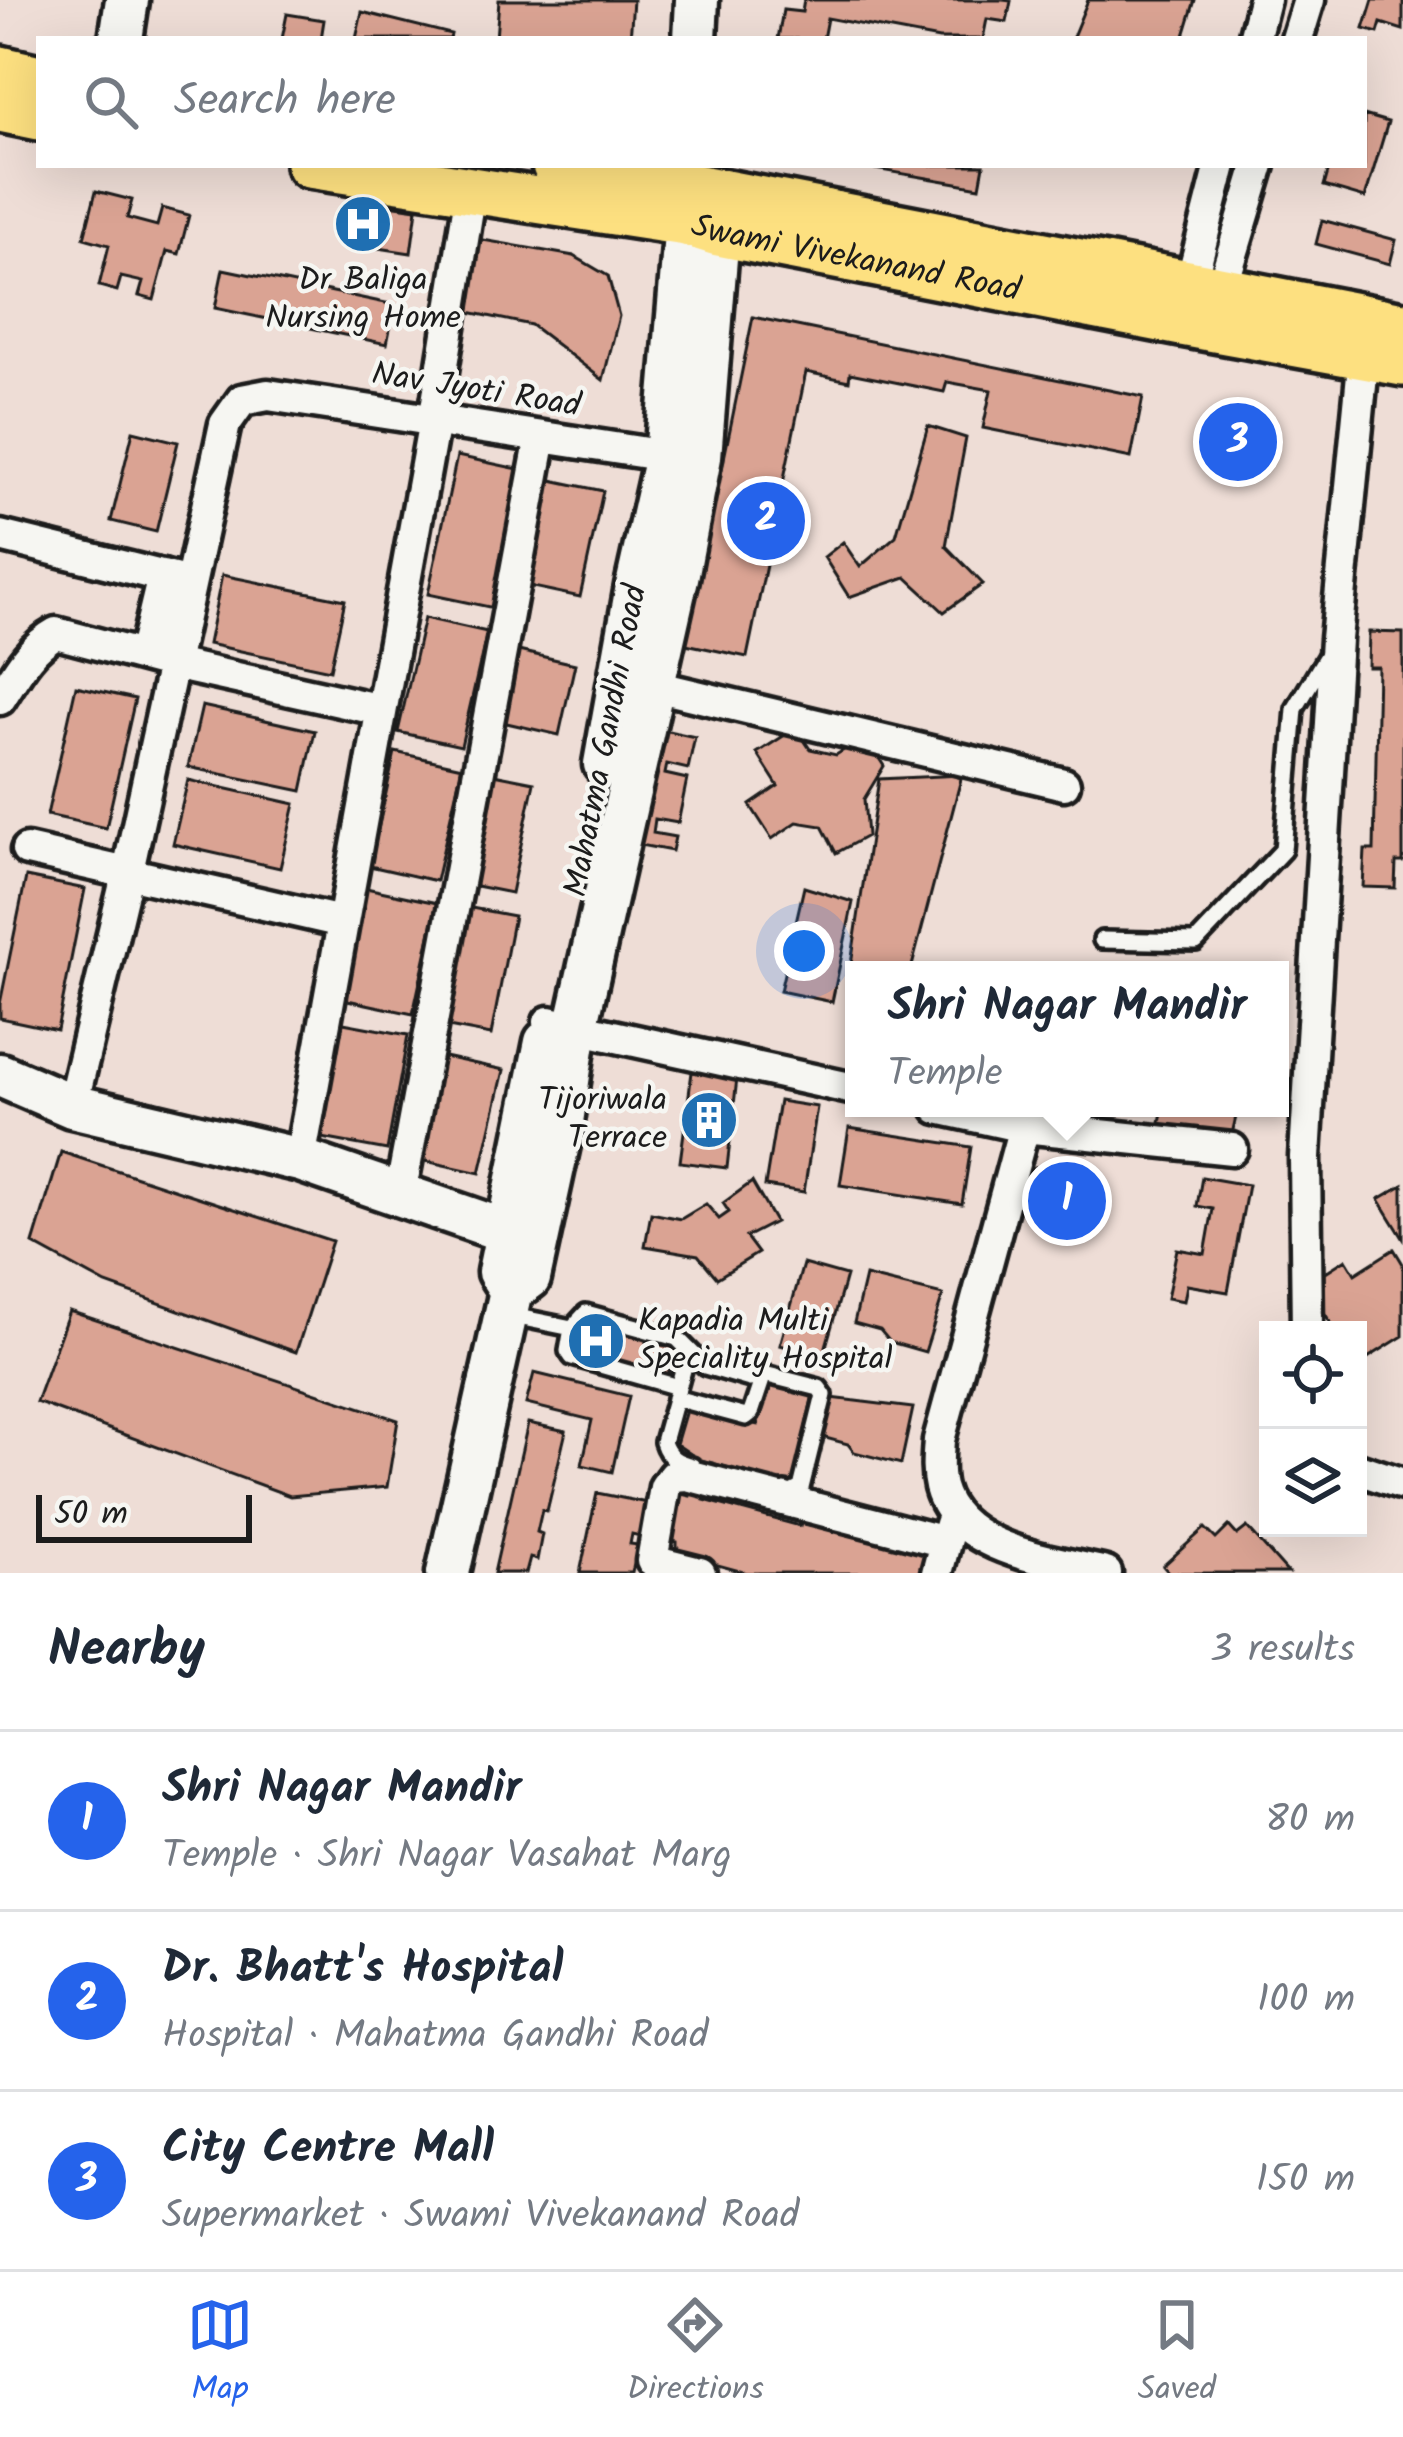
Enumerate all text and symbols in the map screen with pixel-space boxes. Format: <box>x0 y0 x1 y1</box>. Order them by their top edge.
search box <box>36 36 1367 168</box>
text: Search here <box>174 66 396 138</box>
icon: search <box>78 69 144 135</box>
hospital icon: Dr Baliga Nursing Home <box>332 193 394 255</box>
street label: Swami Vivekanand Road <box>684 200 1026 318</box>
place label: Dr Baliga Nursing Home <box>265 255 461 346</box>
street label: Nav Jyoti Road <box>368 348 586 434</box>
pin: 3 <box>1199 397 1277 487</box>
pin: 2 <box>727 476 805 566</box>
street label: Mahatma Gandhi Road <box>551 579 664 902</box>
your location <box>774 921 834 981</box>
popup <box>845 961 1289 1117</box>
text: Shri Nagar Mandir <box>887 972 1247 1044</box>
text: Temple <box>887 1044 1003 1106</box>
place label: Tijoriwala Terrace <box>538 1075 667 1166</box>
building icon: Tijoriwala Terrace <box>678 1089 740 1151</box>
pin: 1 <box>1028 1156 1106 1246</box>
place label: Kapadia Multi Speciality Hospital <box>638 1296 893 1387</box>
hospital icon: Kapadia Multi Speciality Hospital <box>565 1310 627 1372</box>
map controls <box>1259 1321 1367 1537</box>
button: locate <box>1259 1321 1367 1429</box>
button: layers <box>1259 1429 1367 1537</box>
scale bar <box>36 1489 252 1542</box>
text: 50 m <box>54 1489 128 1542</box>
text: Nearby <box>48 1611 205 1692</box>
text: 3 results <box>1210 1620 1355 1682</box>
text: Shri Nagar Mandir <box>162 1754 521 1826</box>
text: 1 <box>81 1790 93 1852</box>
text: 80 m <box>1265 1790 1355 1852</box>
text: Temple · Shri Nagar Vasahat Marg <box>162 1826 732 1888</box>
text: Dr. Bhatt's Hospital <box>162 1934 563 2006</box>
text: 2 <box>76 1970 98 2032</box>
text: 100 m <box>1257 1970 1355 2032</box>
text: Hospital · Mahatma Gandhi Road <box>162 2006 709 2068</box>
text: City Centre Mall <box>162 2114 494 2186</box>
text: 3 <box>76 2150 98 2212</box>
text: 150 m <box>1256 2150 1355 2212</box>
text: Supermarket · Swami Vivekanand Road <box>162 2186 799 2248</box>
tab: Map <box>187 2292 253 2417</box>
tab: Directions <box>627 2292 764 2417</box>
tab: Saved <box>1138 2292 1216 2417</box>

